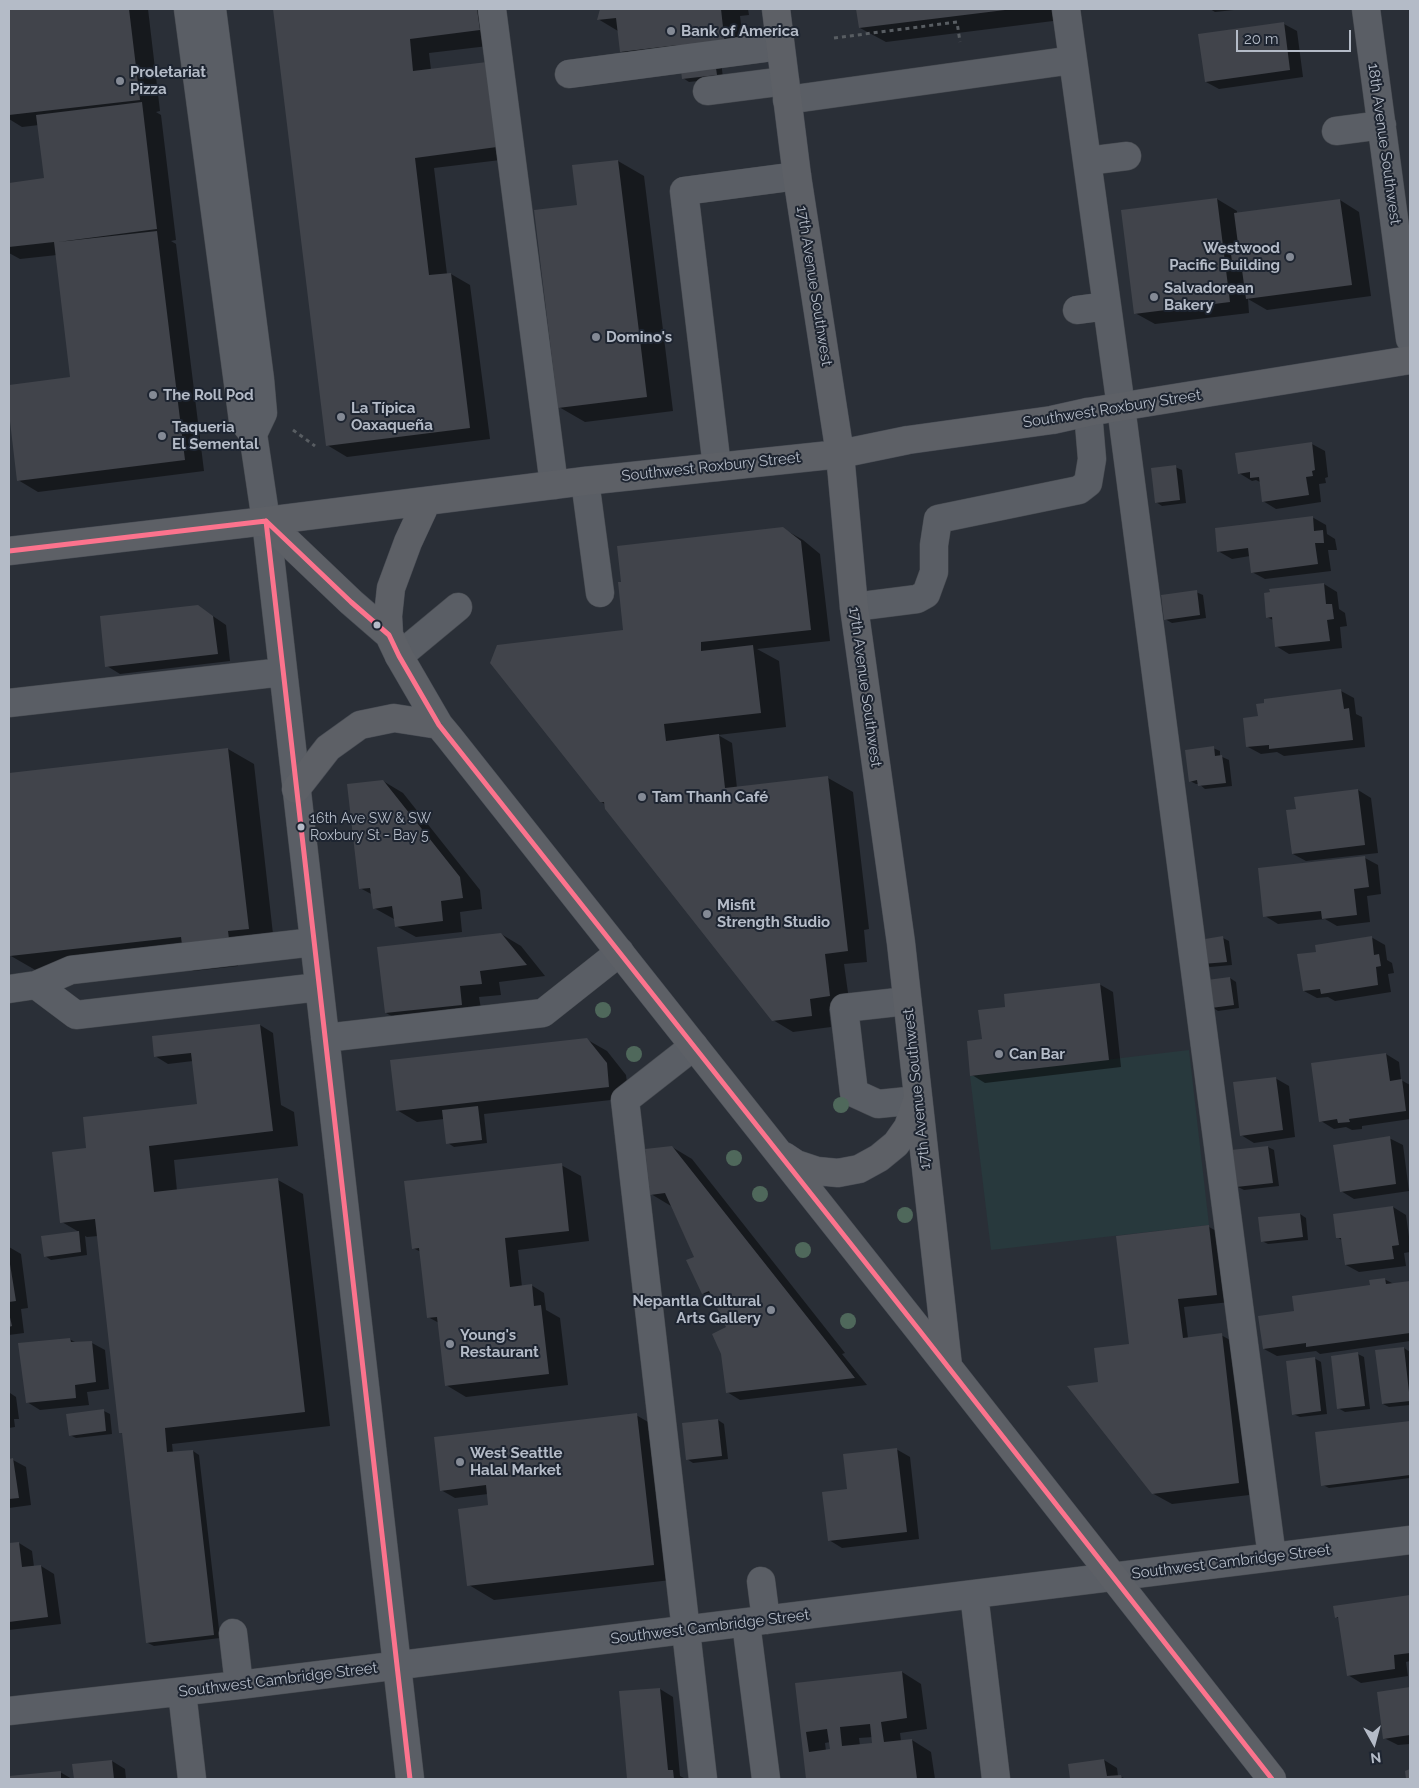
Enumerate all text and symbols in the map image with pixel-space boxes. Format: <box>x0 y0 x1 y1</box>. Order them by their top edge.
scale bar <box>1239 20 1354 52</box>
place label: Bank of America <box>681 22 799 40</box>
marker: Bank of America <box>665 25 677 37</box>
text: 20 m <box>1244 30 1279 48</box>
street label: 18th Avenue Southwest <box>1364 62 1404 226</box>
place label: Proletariat Pizza <box>130 63 206 98</box>
marker: Proletariat Pizza <box>114 75 126 87</box>
street label: 17th Avenue Southwest <box>792 205 836 367</box>
place label: Westwood Pacific Building <box>1169 239 1280 274</box>
marker: Westwood Pacific Building <box>1284 251 1296 263</box>
place label: Salvadorean Bakery <box>1164 279 1254 314</box>
marker: Salvadorean Bakery <box>1148 291 1160 303</box>
place label: Domino's <box>606 328 672 346</box>
marker: Domino's <box>590 331 602 343</box>
place label: The Roll Pod <box>163 386 254 404</box>
street label: Southwest Roxbury Street <box>1022 386 1202 432</box>
marker: The Roll Pod <box>147 389 159 401</box>
place label: La Típica Oaxaqueña <box>351 399 433 434</box>
marker: La Típica Oaxaqueña <box>335 411 347 423</box>
place label: Taqueria El Semental <box>172 418 259 453</box>
marker: Taqueria El Semental <box>156 430 168 442</box>
street label: Southwest Roxbury Street <box>621 449 801 485</box>
street label: 17th Avenue Southwest <box>845 606 885 768</box>
unlabelled marker <box>372 620 382 630</box>
place label: Tam Thanh Café <box>652 788 768 806</box>
marker: Tam Thanh Café <box>636 791 648 803</box>
place label: 16th Ave SW & SW Roxbury St - Bay 5 <box>310 811 431 844</box>
marker: 16th Ave SW & SW Roxbury St - Bay 5 <box>296 822 306 832</box>
place label: Misfit Strength Studio <box>717 896 830 931</box>
marker: Misfit Strength Studio <box>701 908 713 920</box>
street label: 17th Avenue Southwest <box>900 1008 934 1170</box>
place label: Can Bar <box>1009 1045 1065 1063</box>
marker: Can Bar <box>993 1048 1005 1060</box>
place label: Nepantla Cultural Arts Gallery <box>632 1292 761 1327</box>
marker: Nepantla Cultural Arts Gallery <box>765 1304 777 1316</box>
place label: Young's Restaurant <box>460 1326 539 1361</box>
marker: Young's Restaurant <box>444 1338 456 1350</box>
place label: West Seattle Halal Market <box>470 1444 562 1479</box>
marker: West Seattle Halal Market <box>454 1456 466 1468</box>
street label: Southwest Cambridge Street <box>1131 1541 1331 1583</box>
street label: Southwest Cambridge Street <box>610 1606 810 1648</box>
street label: Southwest Cambridge Street <box>178 1659 378 1701</box>
north arrow <box>1349 1718 1399 1768</box>
text: N <box>1370 1749 1382 1766</box>

